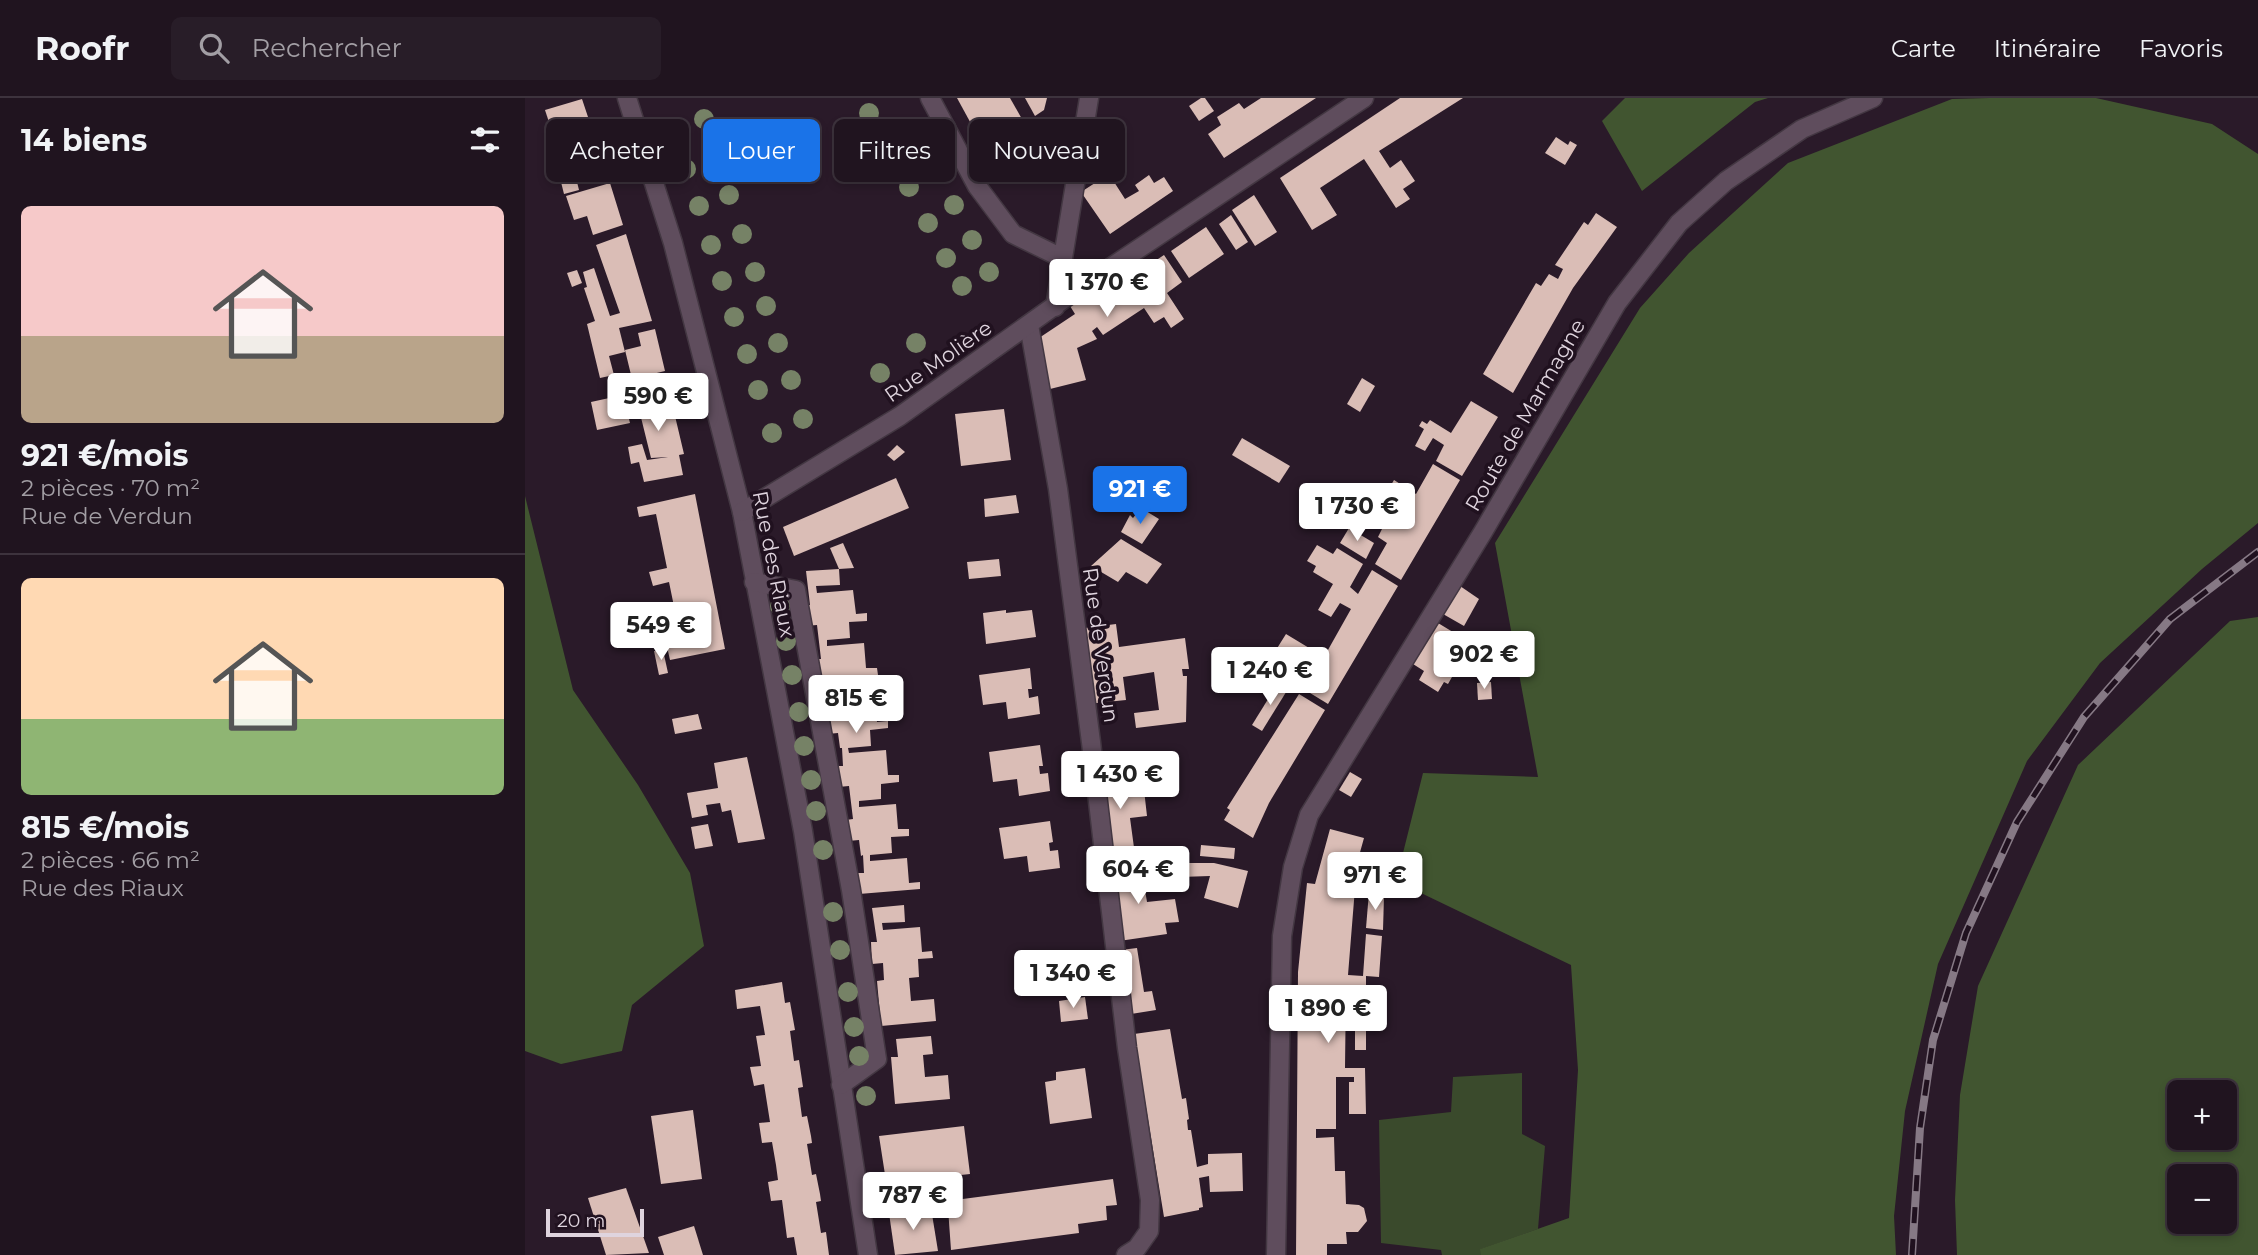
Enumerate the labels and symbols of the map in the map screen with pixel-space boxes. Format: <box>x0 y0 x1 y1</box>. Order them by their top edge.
pin: 1 370 € <box>1042 260 1172 319</box>
street label: Route de Marmagne <box>1460 314 1590 516</box>
street label: Rue Molière <box>879 315 997 407</box>
pin: 590 € <box>609 374 707 433</box>
pin: 921 € <box>1091 466 1189 526</box>
pin: 1 730 € <box>1292 484 1422 543</box>
street label: Rue des Riaux <box>748 489 800 639</box>
street label: Rue de Verdun <box>1078 566 1124 724</box>
pin: 549 € <box>612 602 710 662</box>
pin: 902 € <box>1435 632 1533 691</box>
pin: 1 240 € <box>1205 648 1335 707</box>
pin: 815 € <box>807 676 905 735</box>
pin: 1 430 € <box>1055 752 1185 811</box>
pin: 604 € <box>1089 846 1187 906</box>
pin: 971 € <box>1326 852 1424 912</box>
pin: 1 340 € <box>1008 950 1138 1010</box>
pin: 1 890 € <box>1263 986 1393 1045</box>
pin: 787 € <box>864 1172 962 1232</box>
scale bar <box>546 1206 644 1238</box>

